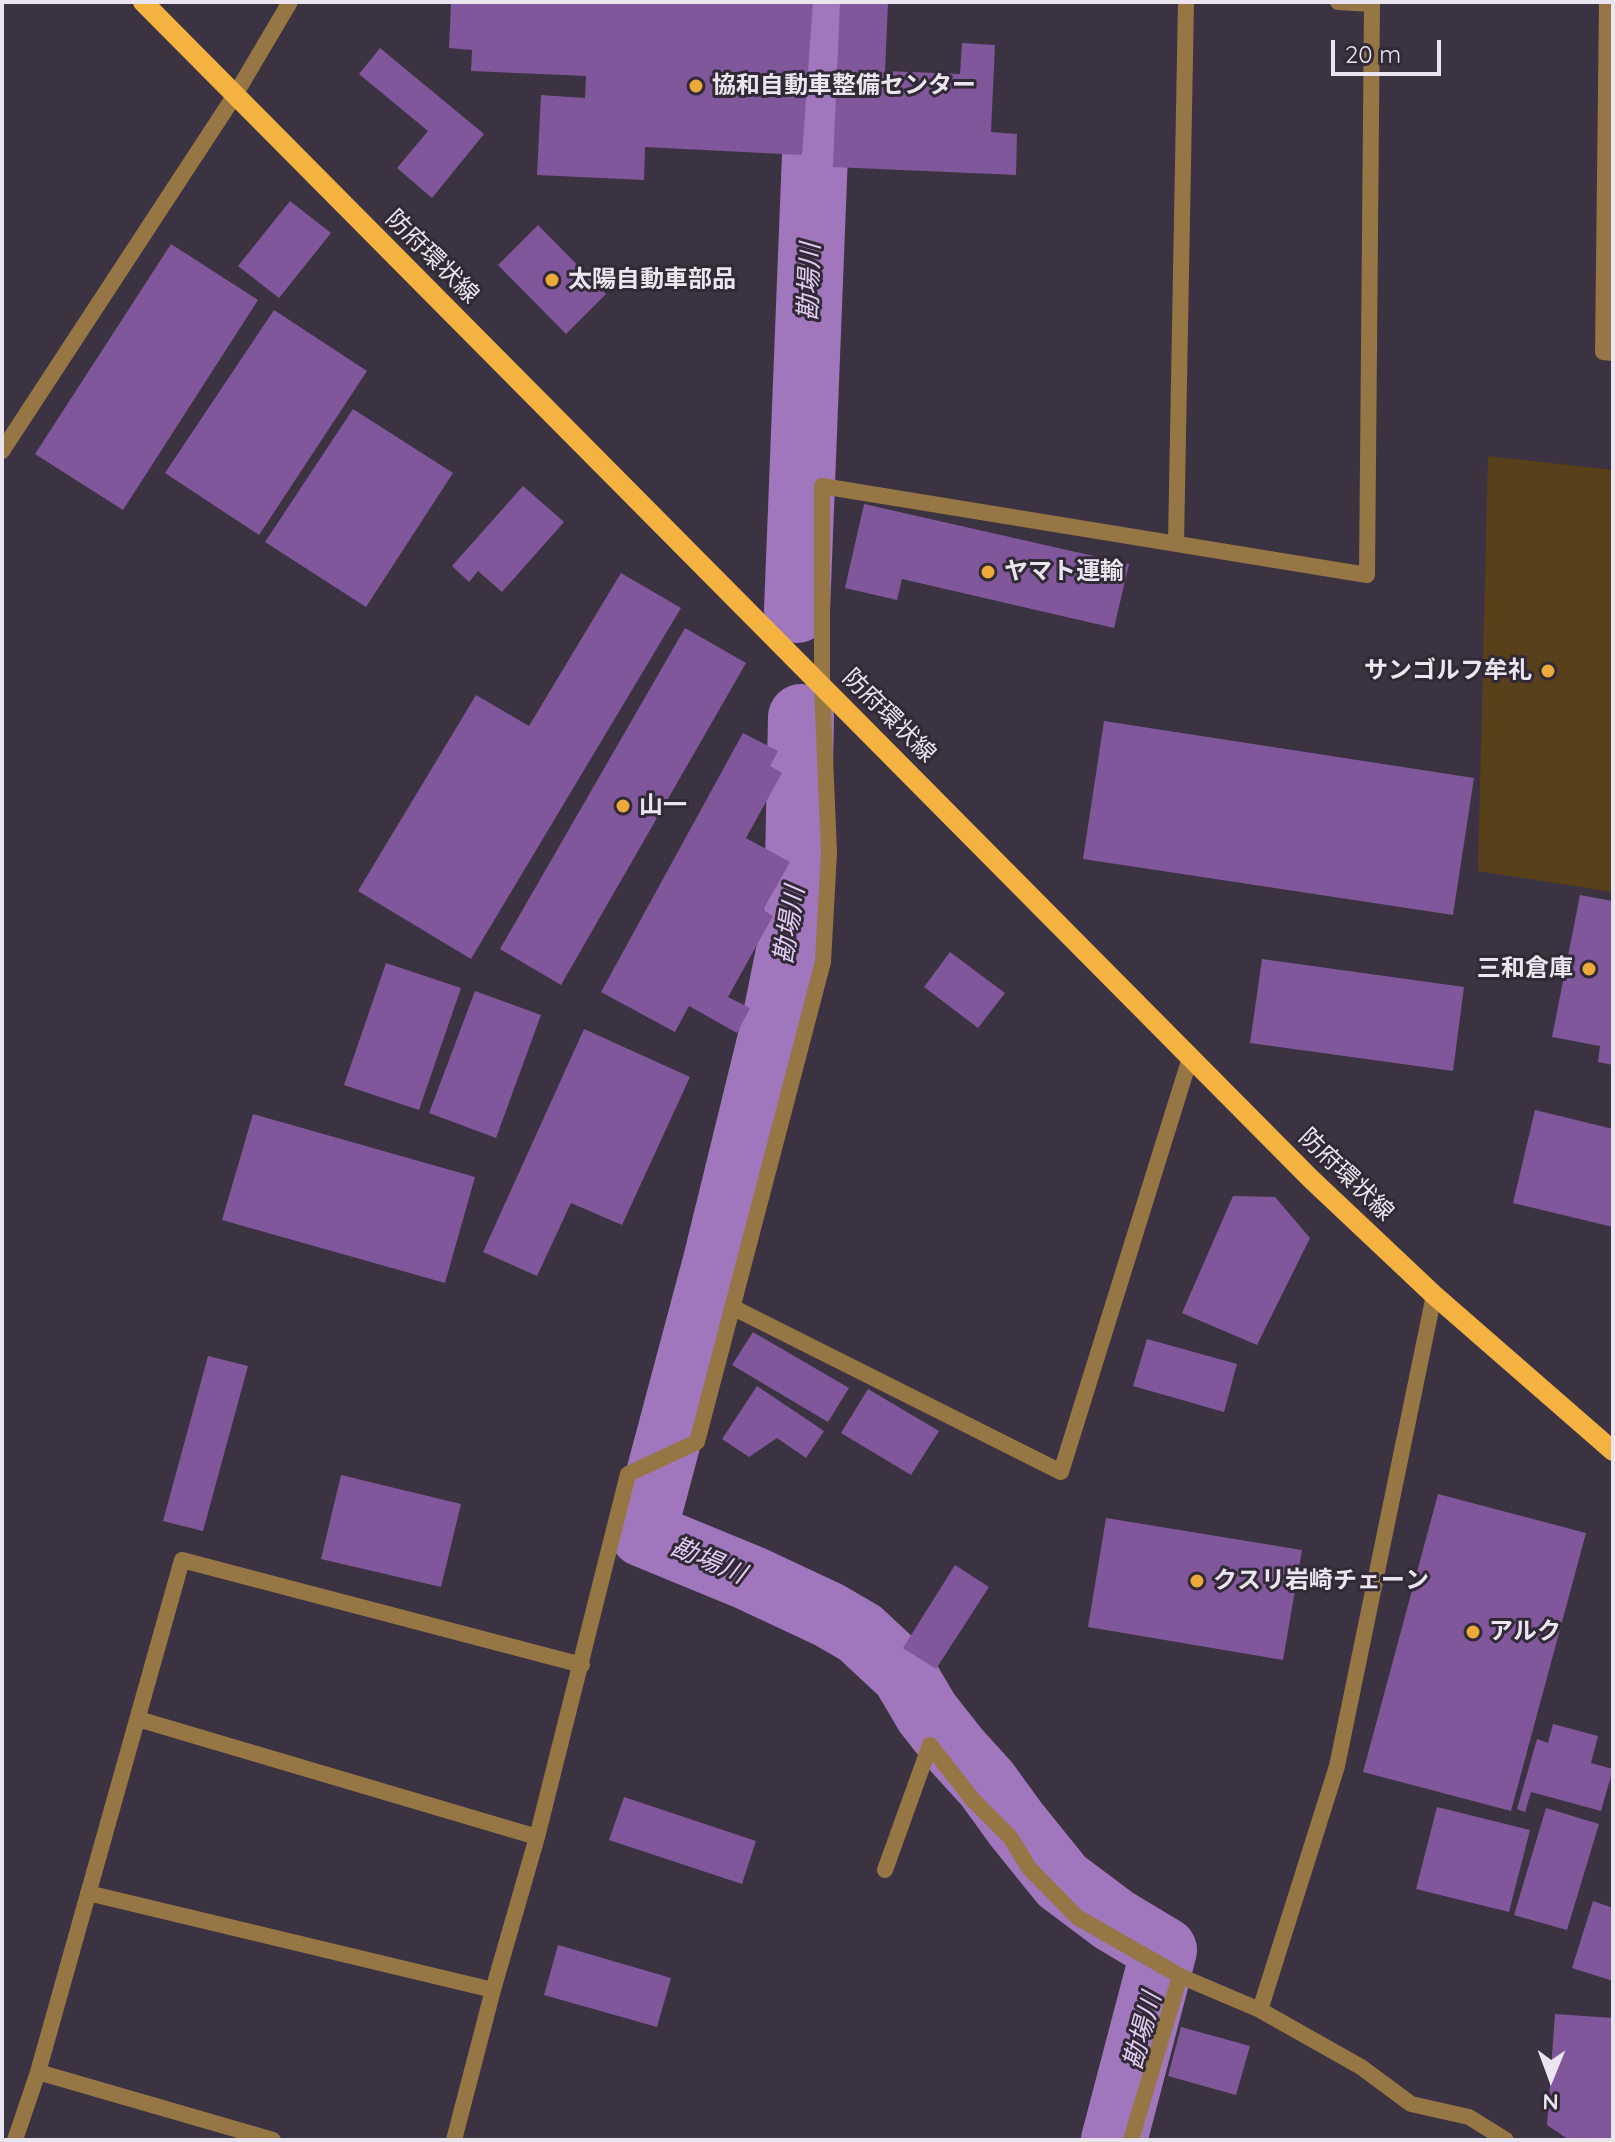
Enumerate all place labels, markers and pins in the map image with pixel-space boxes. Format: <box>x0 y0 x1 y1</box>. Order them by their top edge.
place label: 協和自動車整備センター <box>712 72 976 100</box>
marker: 協和自動車整備センター <box>687 77 705 95</box>
place label: 太陽自動車部品 <box>568 266 736 294</box>
marker: 太陽自動車部品 <box>543 271 561 289</box>
place label: ヤマト運輸 <box>1004 558 1124 586</box>
marker: ヤマト運輸 <box>979 563 997 581</box>
place label: サンゴルフ牟礼 <box>1364 657 1532 685</box>
marker: サンゴルフ牟礼 <box>1539 662 1557 680</box>
place label: 山一 <box>639 792 687 820</box>
marker: 山一 <box>614 797 632 815</box>
place label: 三和倉庫 <box>1477 955 1573 983</box>
marker: 三和倉庫 <box>1580 960 1598 978</box>
place label: クスリ岩崎チェーン <box>1213 1567 1429 1595</box>
marker: クスリ岩崎チェーン <box>1188 1572 1206 1590</box>
place label: アルク <box>1489 1618 1561 1646</box>
marker: アルク <box>1464 1623 1482 1641</box>

